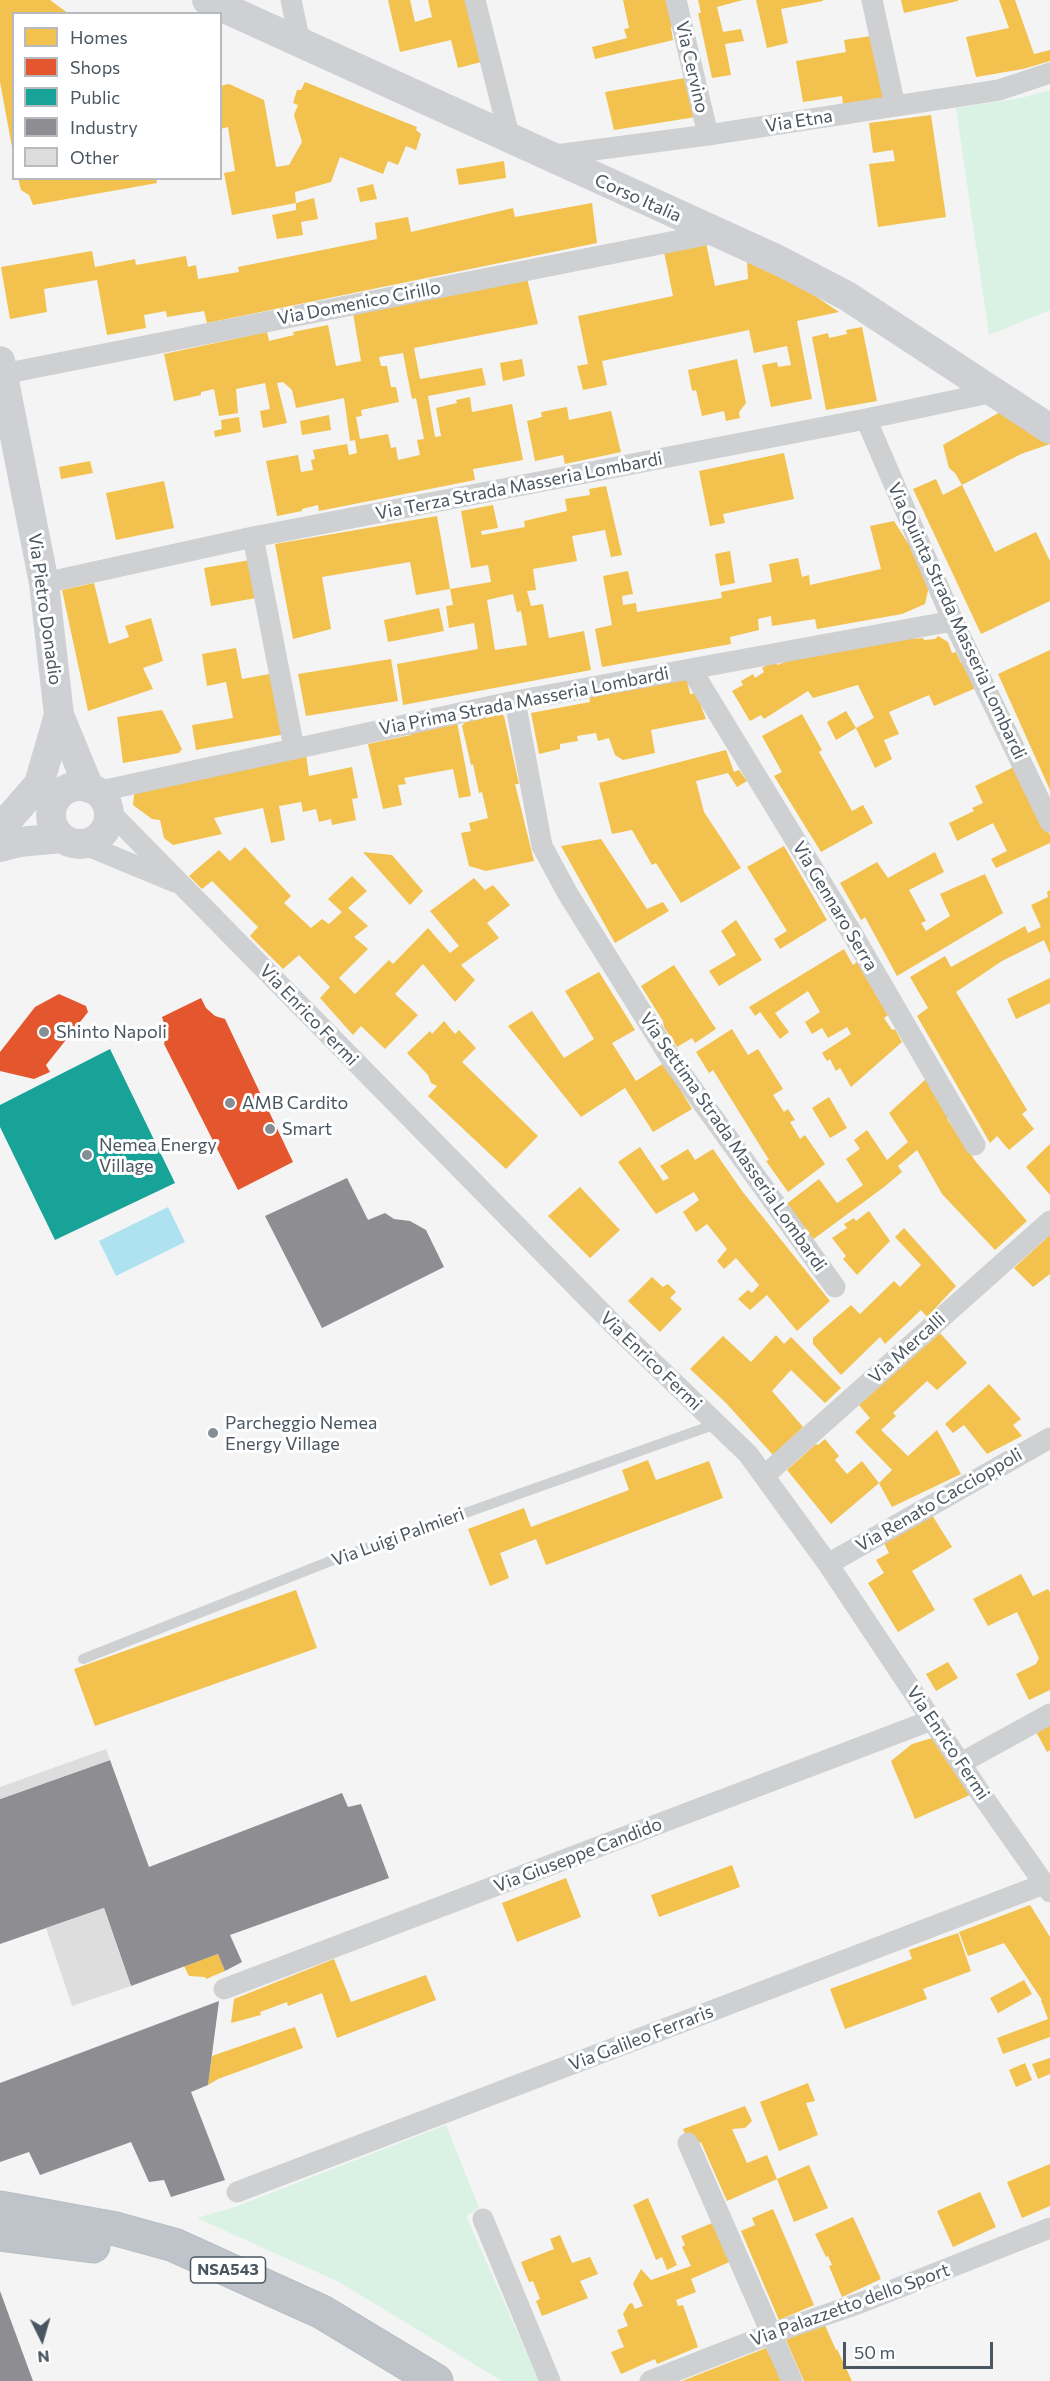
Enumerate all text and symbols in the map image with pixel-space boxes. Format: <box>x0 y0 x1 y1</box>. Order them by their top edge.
legend <box>12 12 222 180</box>
street label: Via Cervino <box>671 19 713 115</box>
text: Homes <box>70 26 128 48</box>
text: Shops <box>70 56 120 78</box>
text: Public <box>70 86 120 108</box>
street label: Via Etna <box>764 105 834 137</box>
text: Industry <box>70 116 138 138</box>
text: Other <box>70 146 119 168</box>
street label: Corso Italia <box>591 169 685 227</box>
street label: Via Domenico Cirillo <box>276 277 442 329</box>
street label: Via Terza Strada Masseria Lombardi <box>374 448 664 524</box>
street label: Via Quinta Strada Masseria Lombardi <box>883 479 1031 763</box>
street label: Via Pietro Donadio <box>24 532 66 686</box>
street label: Via Prima Strada Masseria Lombardi <box>377 662 671 740</box>
street label: Via Gennaro Serra <box>788 837 882 975</box>
street label: Via Enrico Fermi <box>255 960 363 1070</box>
street label: Via Settima Strada Masseria Lombardi <box>635 1008 831 1276</box>
place label: Shinto Napoli <box>56 1021 167 1043</box>
marker: Shinto Napoli <box>37 1025 51 1039</box>
place label: AMB Cardito <box>242 1092 348 1114</box>
marker: AMB Cardito <box>223 1096 237 1110</box>
place label: Smart <box>282 1118 332 1140</box>
marker: Smart <box>263 1122 277 1136</box>
place label: Nemea Energy Village <box>99 1134 217 1176</box>
marker: Nemea Energy Village <box>80 1148 94 1162</box>
street label: Via Enrico Fermi <box>596 1307 706 1415</box>
street label: Via Mercalli <box>864 1308 950 1388</box>
place label: Parcheggio Nemea Energy Village <box>225 1412 377 1454</box>
marker: Parcheggio Nemea Energy Village <box>206 1426 220 1440</box>
street label: Via Renato Caccioppoli <box>852 1444 1026 1556</box>
street label: Via Luigi Palmieri <box>329 1503 467 1571</box>
street label: Via Enrico Fermi <box>902 1682 994 1804</box>
street label: Via Giuseppe Candido <box>491 1813 665 1897</box>
street label: Via Galileo Ferraris <box>566 2001 716 2075</box>
road number: NSA543 <box>190 2257 266 2283</box>
street label: Via Palazzetto dello Sport <box>747 2259 953 2351</box>
north arrow <box>12 2309 72 2369</box>
scale bar <box>846 2330 996 2368</box>
text: 50 m <box>854 2341 895 2363</box>
text: N <box>37 2347 50 2367</box>

